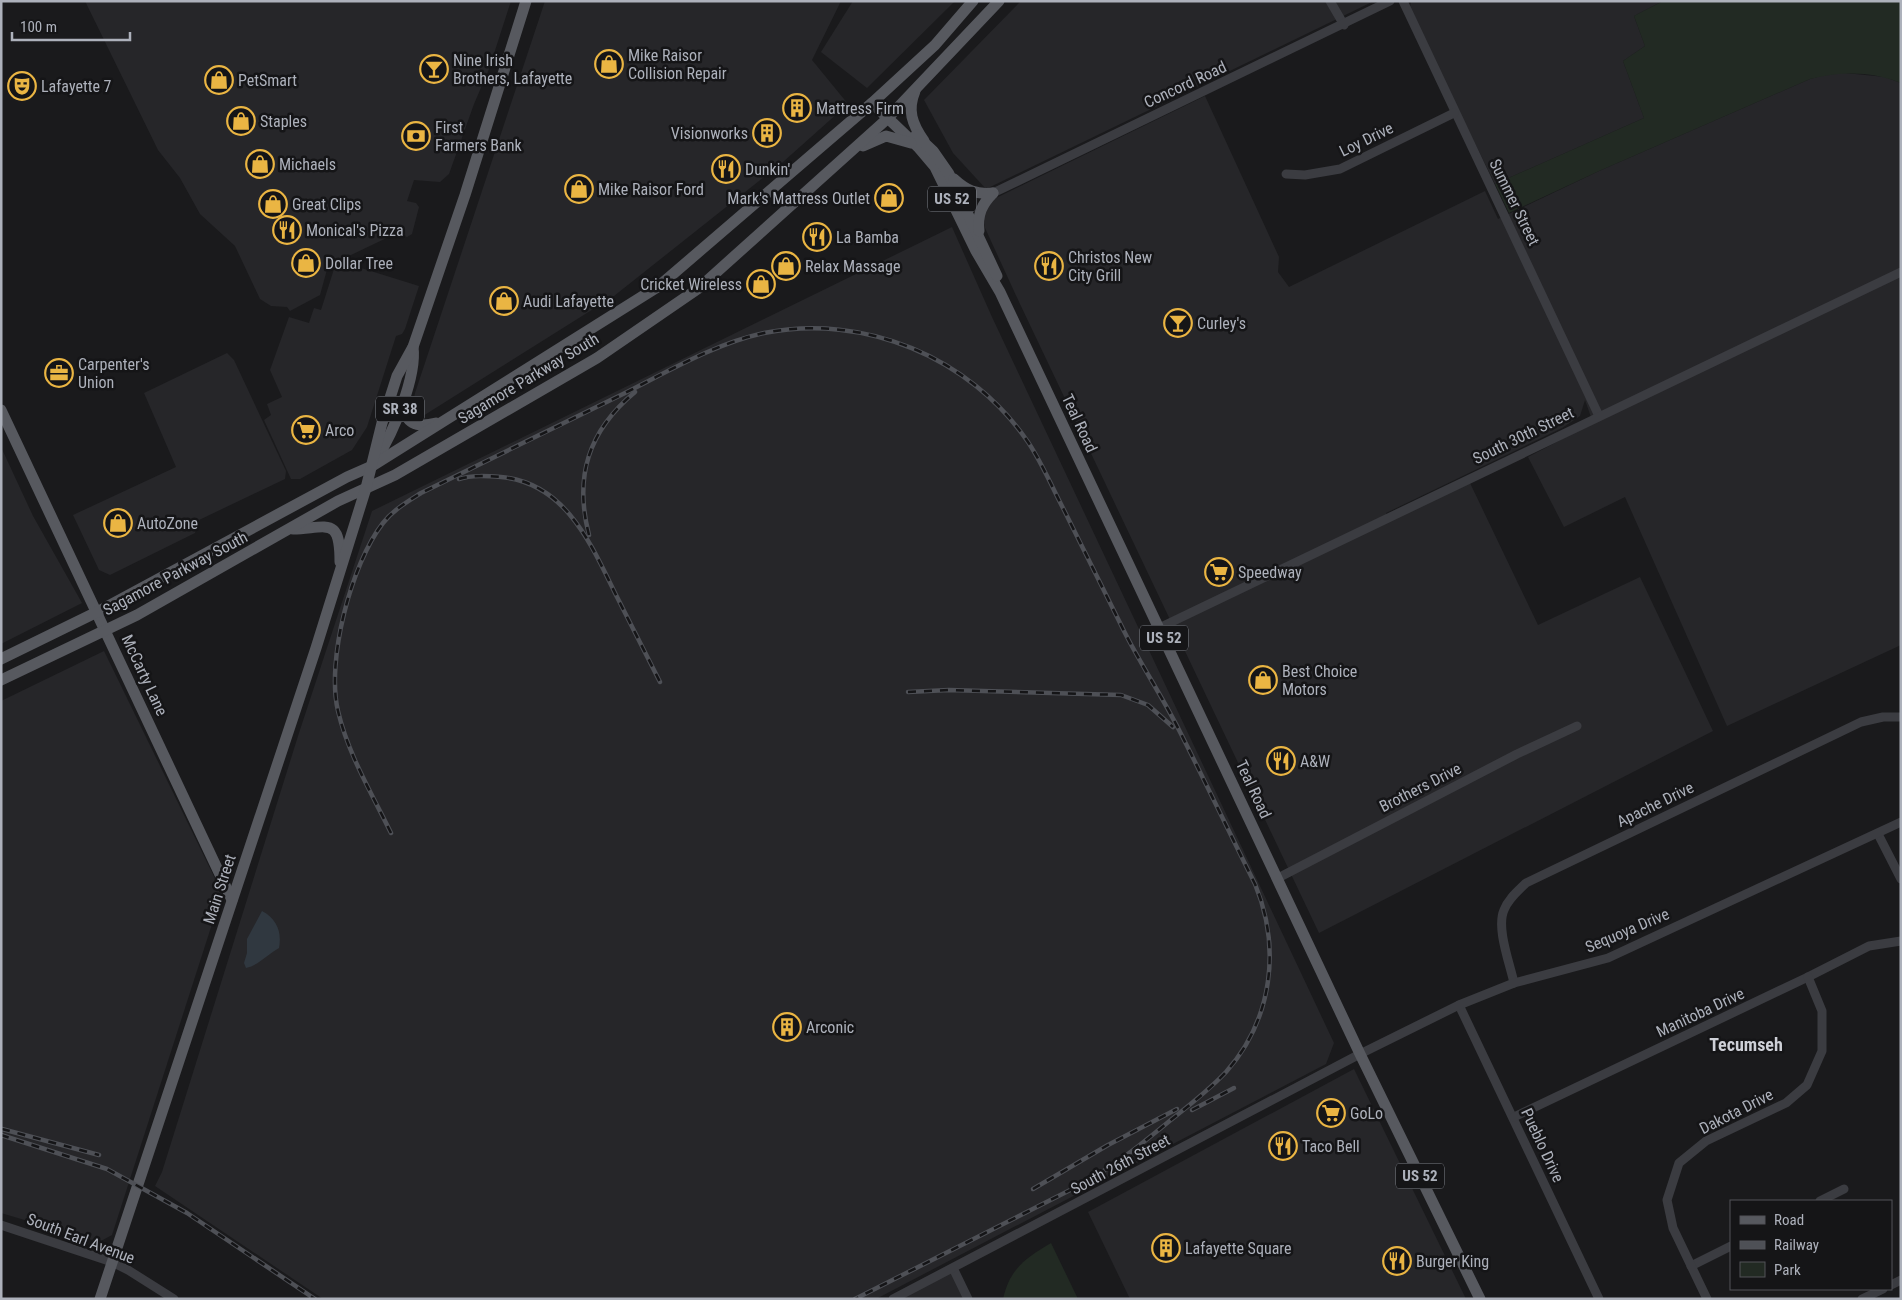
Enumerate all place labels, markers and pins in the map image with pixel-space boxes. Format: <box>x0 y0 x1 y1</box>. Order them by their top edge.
place label: Mike Raisor Collision Repair <box>628 46 727 83</box>
shop icon: Mike Raisor Collision Repair <box>594 49 624 79</box>
place label: Nine Irish Brothers, Lafayette <box>453 51 572 88</box>
bar icon: Nine Irish Brothers, Lafayette <box>419 54 449 84</box>
shop icon: PetSmart <box>204 65 234 95</box>
theatre icon: Lafayette 7 <box>7 71 37 101</box>
place label: PetSmart <box>238 71 297 90</box>
place label: Lafayette 7 <box>41 77 112 96</box>
building icon: Mattress Firm <box>782 93 812 123</box>
place label: Mattress Firm <box>816 99 904 118</box>
shop icon: Staples <box>226 106 256 136</box>
place label: Staples <box>260 112 307 131</box>
place label: First Farmers Bank <box>435 118 523 155</box>
building icon: Visionworks <box>752 118 782 148</box>
bank icon: First Farmers Bank <box>401 121 431 151</box>
place label: Visionworks <box>671 124 748 143</box>
shop icon: Michaels <box>245 149 275 179</box>
restaurant icon: Dunkin' <box>711 154 741 184</box>
place label: Michaels <box>279 155 336 174</box>
place label: Dunkin' <box>745 160 790 179</box>
shop icon: Mike Raisor Ford <box>564 174 594 204</box>
place label: Mike Raisor Ford <box>598 180 704 199</box>
shop icon: Mark's Mattress Outlet <box>874 183 904 213</box>
shop icon: Great Clips <box>258 189 288 219</box>
place label: Mark's Mattress Outlet <box>727 189 870 208</box>
place label: Great Clips <box>292 195 361 214</box>
restaurant icon: Monical's Pizza <box>272 215 302 245</box>
place label: Monical's Pizza <box>306 221 404 240</box>
restaurant icon: La Bamba <box>802 222 832 252</box>
place label: La Bamba <box>836 228 899 247</box>
shop icon: Dollar Tree <box>291 248 321 278</box>
place label: Christos New City Grill <box>1068 248 1152 285</box>
shop icon: Relax Massage <box>771 251 801 281</box>
restaurant icon: Christos New City Grill <box>1034 251 1064 281</box>
place label: Dollar Tree <box>325 254 393 273</box>
place label: Relax Massage <box>805 257 900 276</box>
shop icon: Cricket Wireless <box>746 269 776 299</box>
place label: Cricket Wireless <box>640 275 742 294</box>
shop icon: Audi Lafayette <box>489 286 519 316</box>
place label: Audi Lafayette <box>523 292 614 311</box>
bar icon: Curley's <box>1163 308 1193 338</box>
place label: Curley's <box>1197 314 1246 333</box>
place label: Carpenter's Union <box>78 355 149 392</box>
office icon: Carpenter's Union <box>44 358 74 388</box>
supermarket icon: Arco <box>291 415 321 445</box>
place label: Arco <box>325 421 354 440</box>
shop icon: AutoZone <box>103 508 133 538</box>
place label: AutoZone <box>137 514 198 533</box>
supermarket icon: Speedway <box>1204 557 1234 587</box>
place label: Speedway <box>1238 563 1302 582</box>
place label: Best Choice Motors <box>1282 662 1357 699</box>
shop icon: Best Choice Motors <box>1248 665 1278 695</box>
restaurant icon: A&W <box>1266 746 1296 776</box>
place label: A&W <box>1300 752 1330 771</box>
building icon: Arconic <box>772 1012 802 1042</box>
place label: Arconic <box>806 1018 854 1037</box>
supermarket icon: GoLo <box>1316 1098 1346 1128</box>
place label: GoLo <box>1350 1104 1383 1123</box>
restaurant icon: Taco Bell <box>1268 1131 1298 1161</box>
place label: Taco Bell <box>1302 1137 1360 1156</box>
building icon: Lafayette Square <box>1151 1233 1181 1263</box>
place label: Lafayette Square <box>1185 1239 1292 1258</box>
restaurant icon: Burger King <box>1382 1246 1412 1276</box>
place label: Burger King <box>1416 1252 1489 1271</box>

